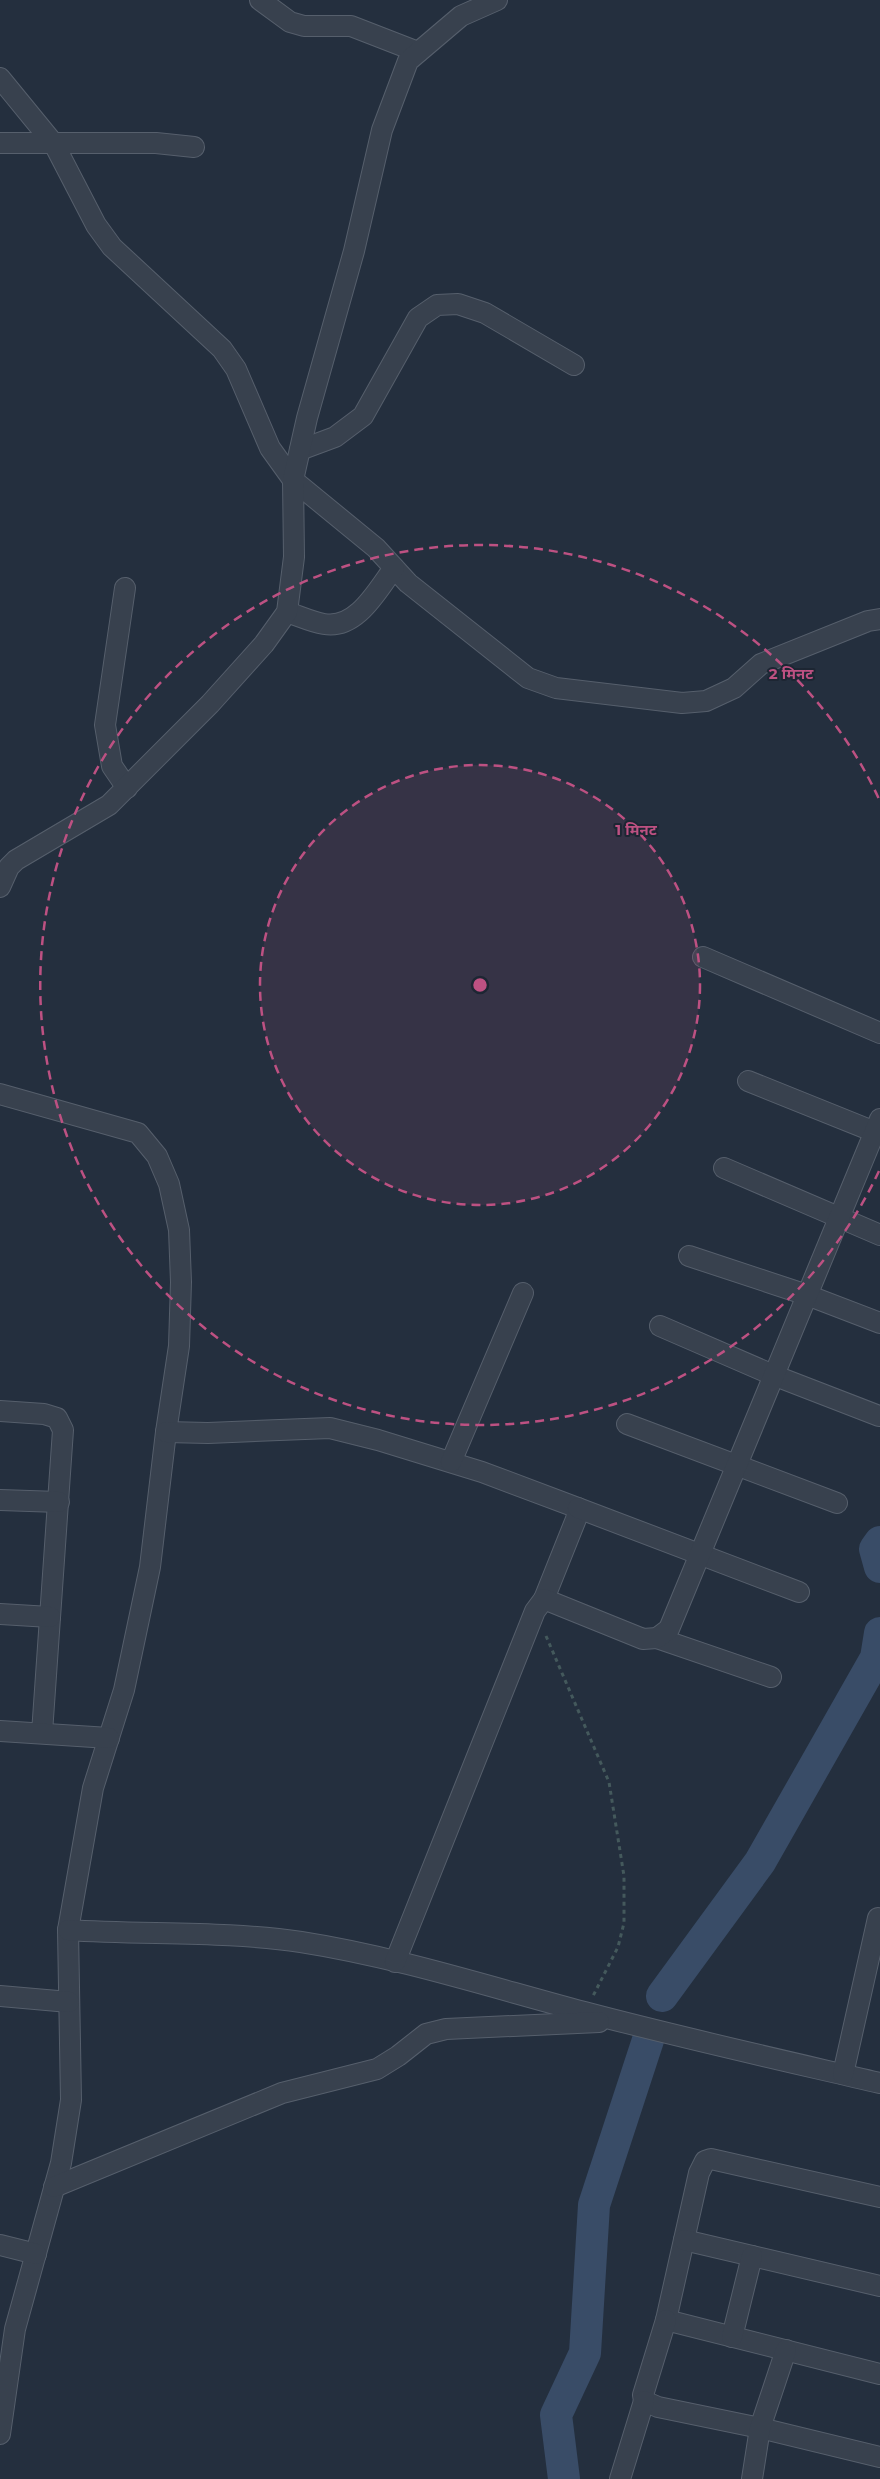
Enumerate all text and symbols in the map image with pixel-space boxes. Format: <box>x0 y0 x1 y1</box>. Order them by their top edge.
text: 2 मिनट <box>769 664 814 683</box>
text: 1 मिनट <box>615 820 658 839</box>
centre of rings <box>471 976 489 994</box>

